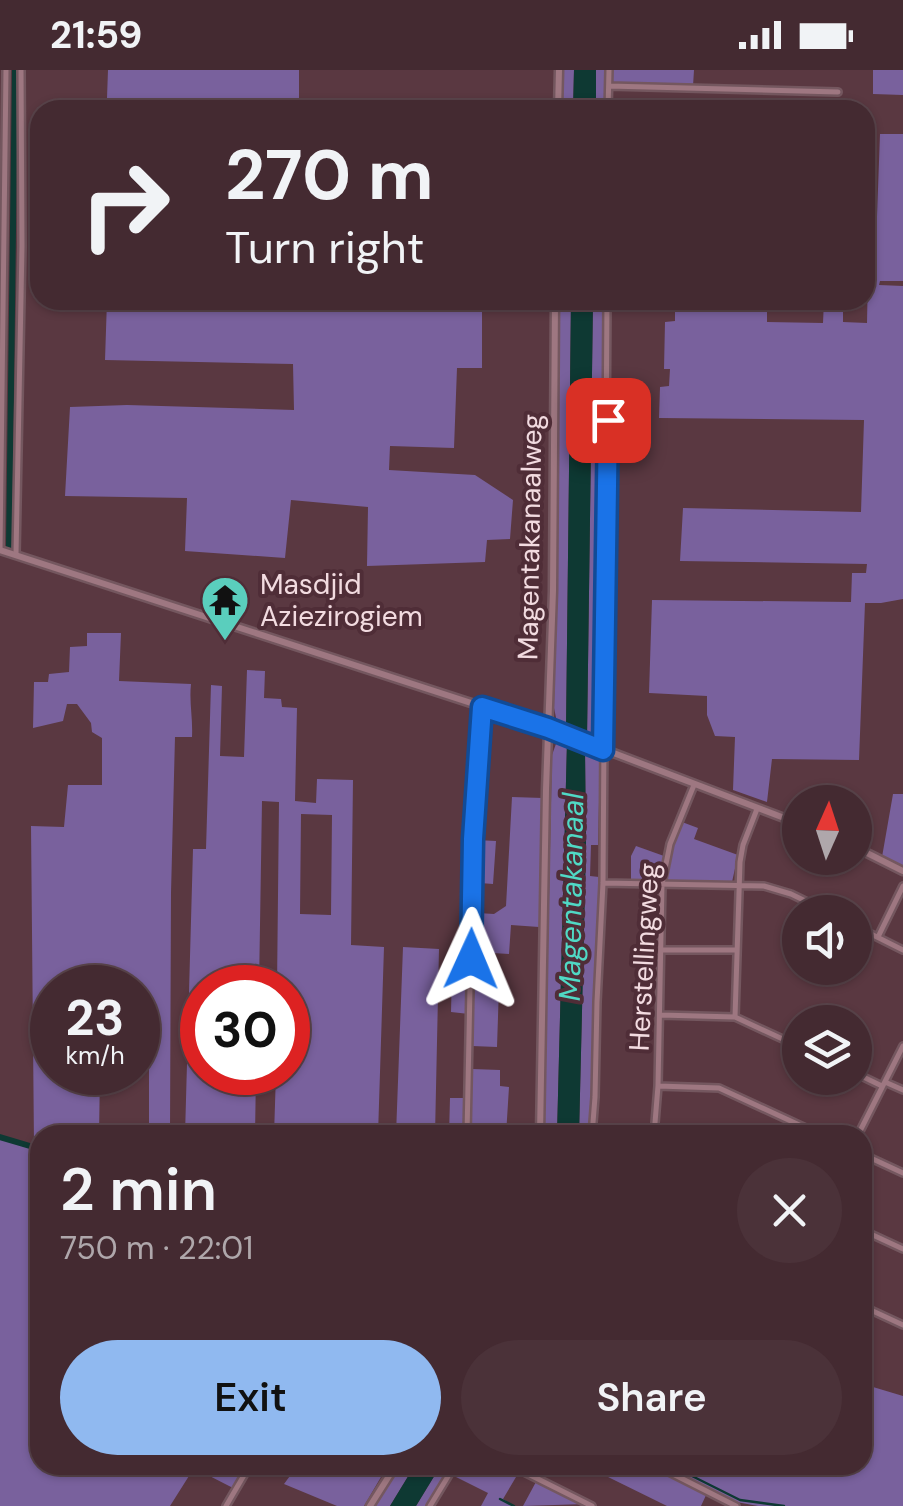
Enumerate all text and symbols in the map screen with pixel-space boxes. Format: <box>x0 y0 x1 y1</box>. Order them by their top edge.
text: 21:59 <box>50 10 142 60</box>
text: 270 m <box>225 130 434 221</box>
icon: right <box>60 140 190 270</box>
text: Turn right <box>225 218 424 277</box>
pin <box>566 378 651 463</box>
icon: arrive <box>581 393 636 448</box>
street label: Magentakanaalweg <box>509 414 551 660</box>
place label: Masdjid Aziezirogiem <box>260 566 423 635</box>
temple icon: Masdjid Aziezirogiem <box>199 574 251 642</box>
north arrow <box>782 785 872 875</box>
map controls <box>782 785 872 1095</box>
water label: Magentakanaal <box>550 791 592 1002</box>
street label: Herstellingweg <box>621 862 667 1052</box>
button: sound <box>782 895 872 985</box>
position arrow <box>419 907 523 1011</box>
speed limit sign: 30 <box>180 965 310 1095</box>
text: 23 <box>66 985 125 1051</box>
button: layers <box>782 1005 872 1095</box>
text: km/h <box>65 1039 125 1072</box>
text: 2 min <box>60 1150 217 1229</box>
button: close <box>737 1158 842 1263</box>
text: 750 m · 22:01 <box>60 1227 253 1269</box>
button: Exit <box>60 1340 441 1455</box>
button: Share <box>461 1340 842 1455</box>

